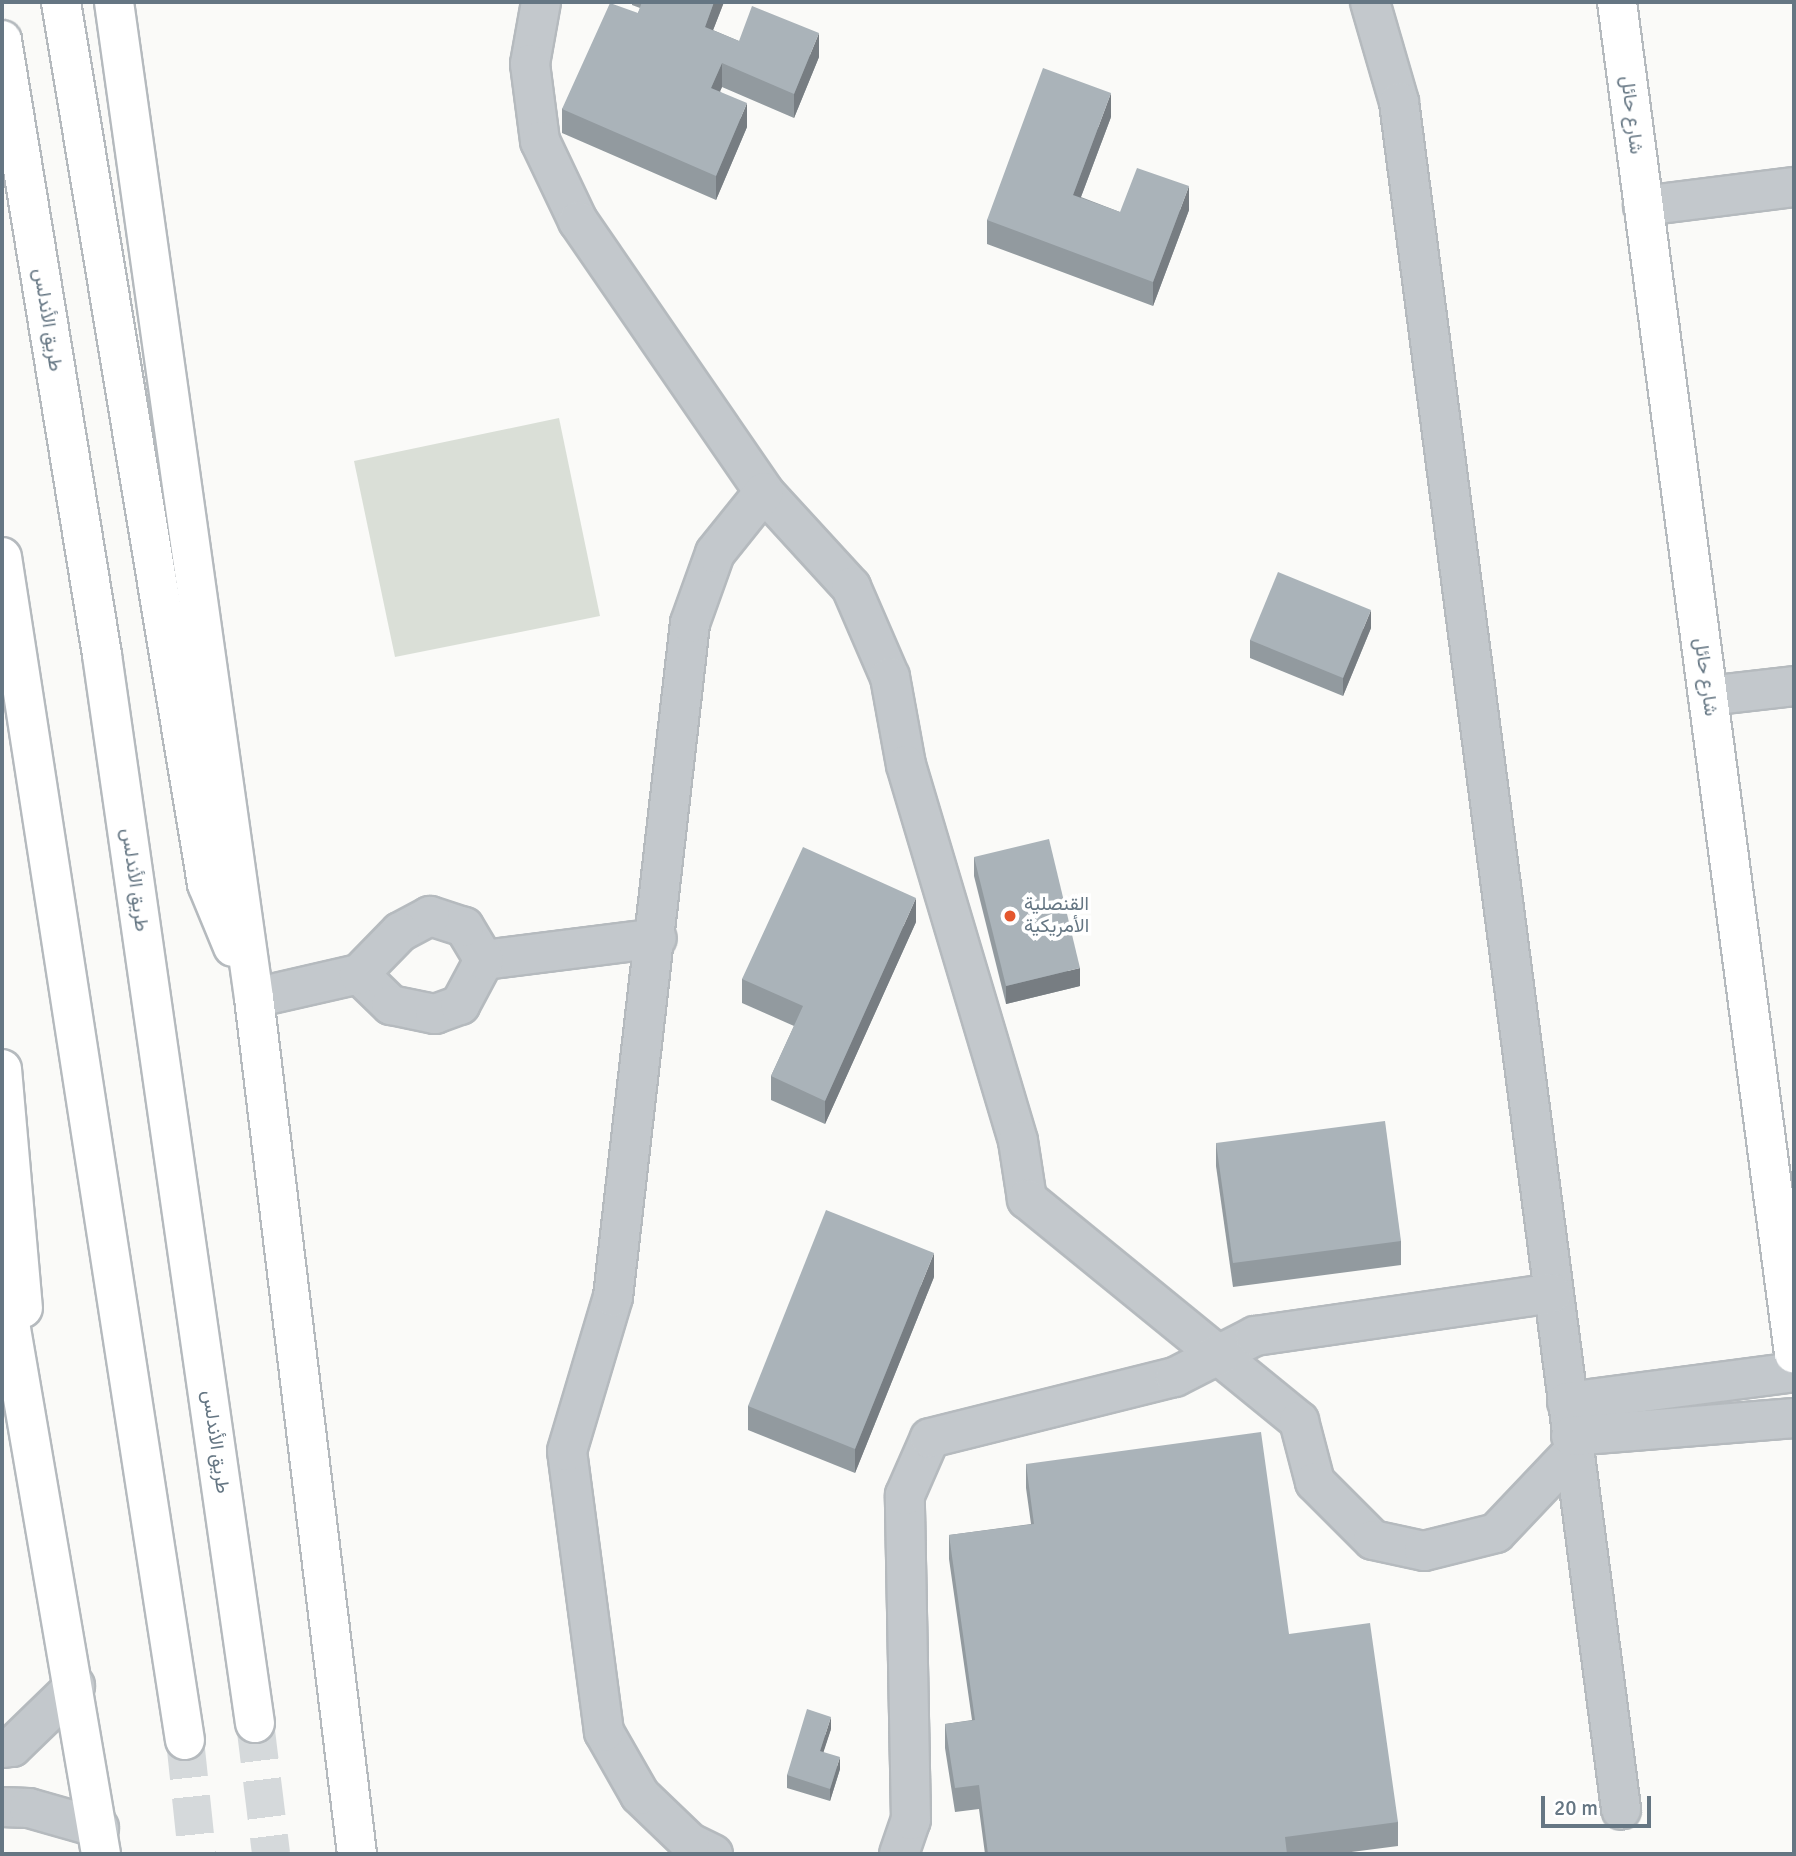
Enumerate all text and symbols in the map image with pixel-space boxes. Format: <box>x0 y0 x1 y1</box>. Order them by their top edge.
street label: شارع حائل <box>1615 75 1647 155</box>
street label: طريق الأندلس <box>28 267 66 373</box>
street label: شارع حائل <box>1688 636 1722 718</box>
street label: طريق الأندلس <box>115 827 153 933</box>
place label: القنصلية الأمريكية <box>1024 894 1089 938</box>
marker: القنصلية الأمريكية <box>1002 908 1018 924</box>
street label: طريق الأندلس <box>196 1389 234 1495</box>
scale bar <box>1544 1783 1654 1827</box>
text: 20 m <box>1554 1795 1598 1821</box>

